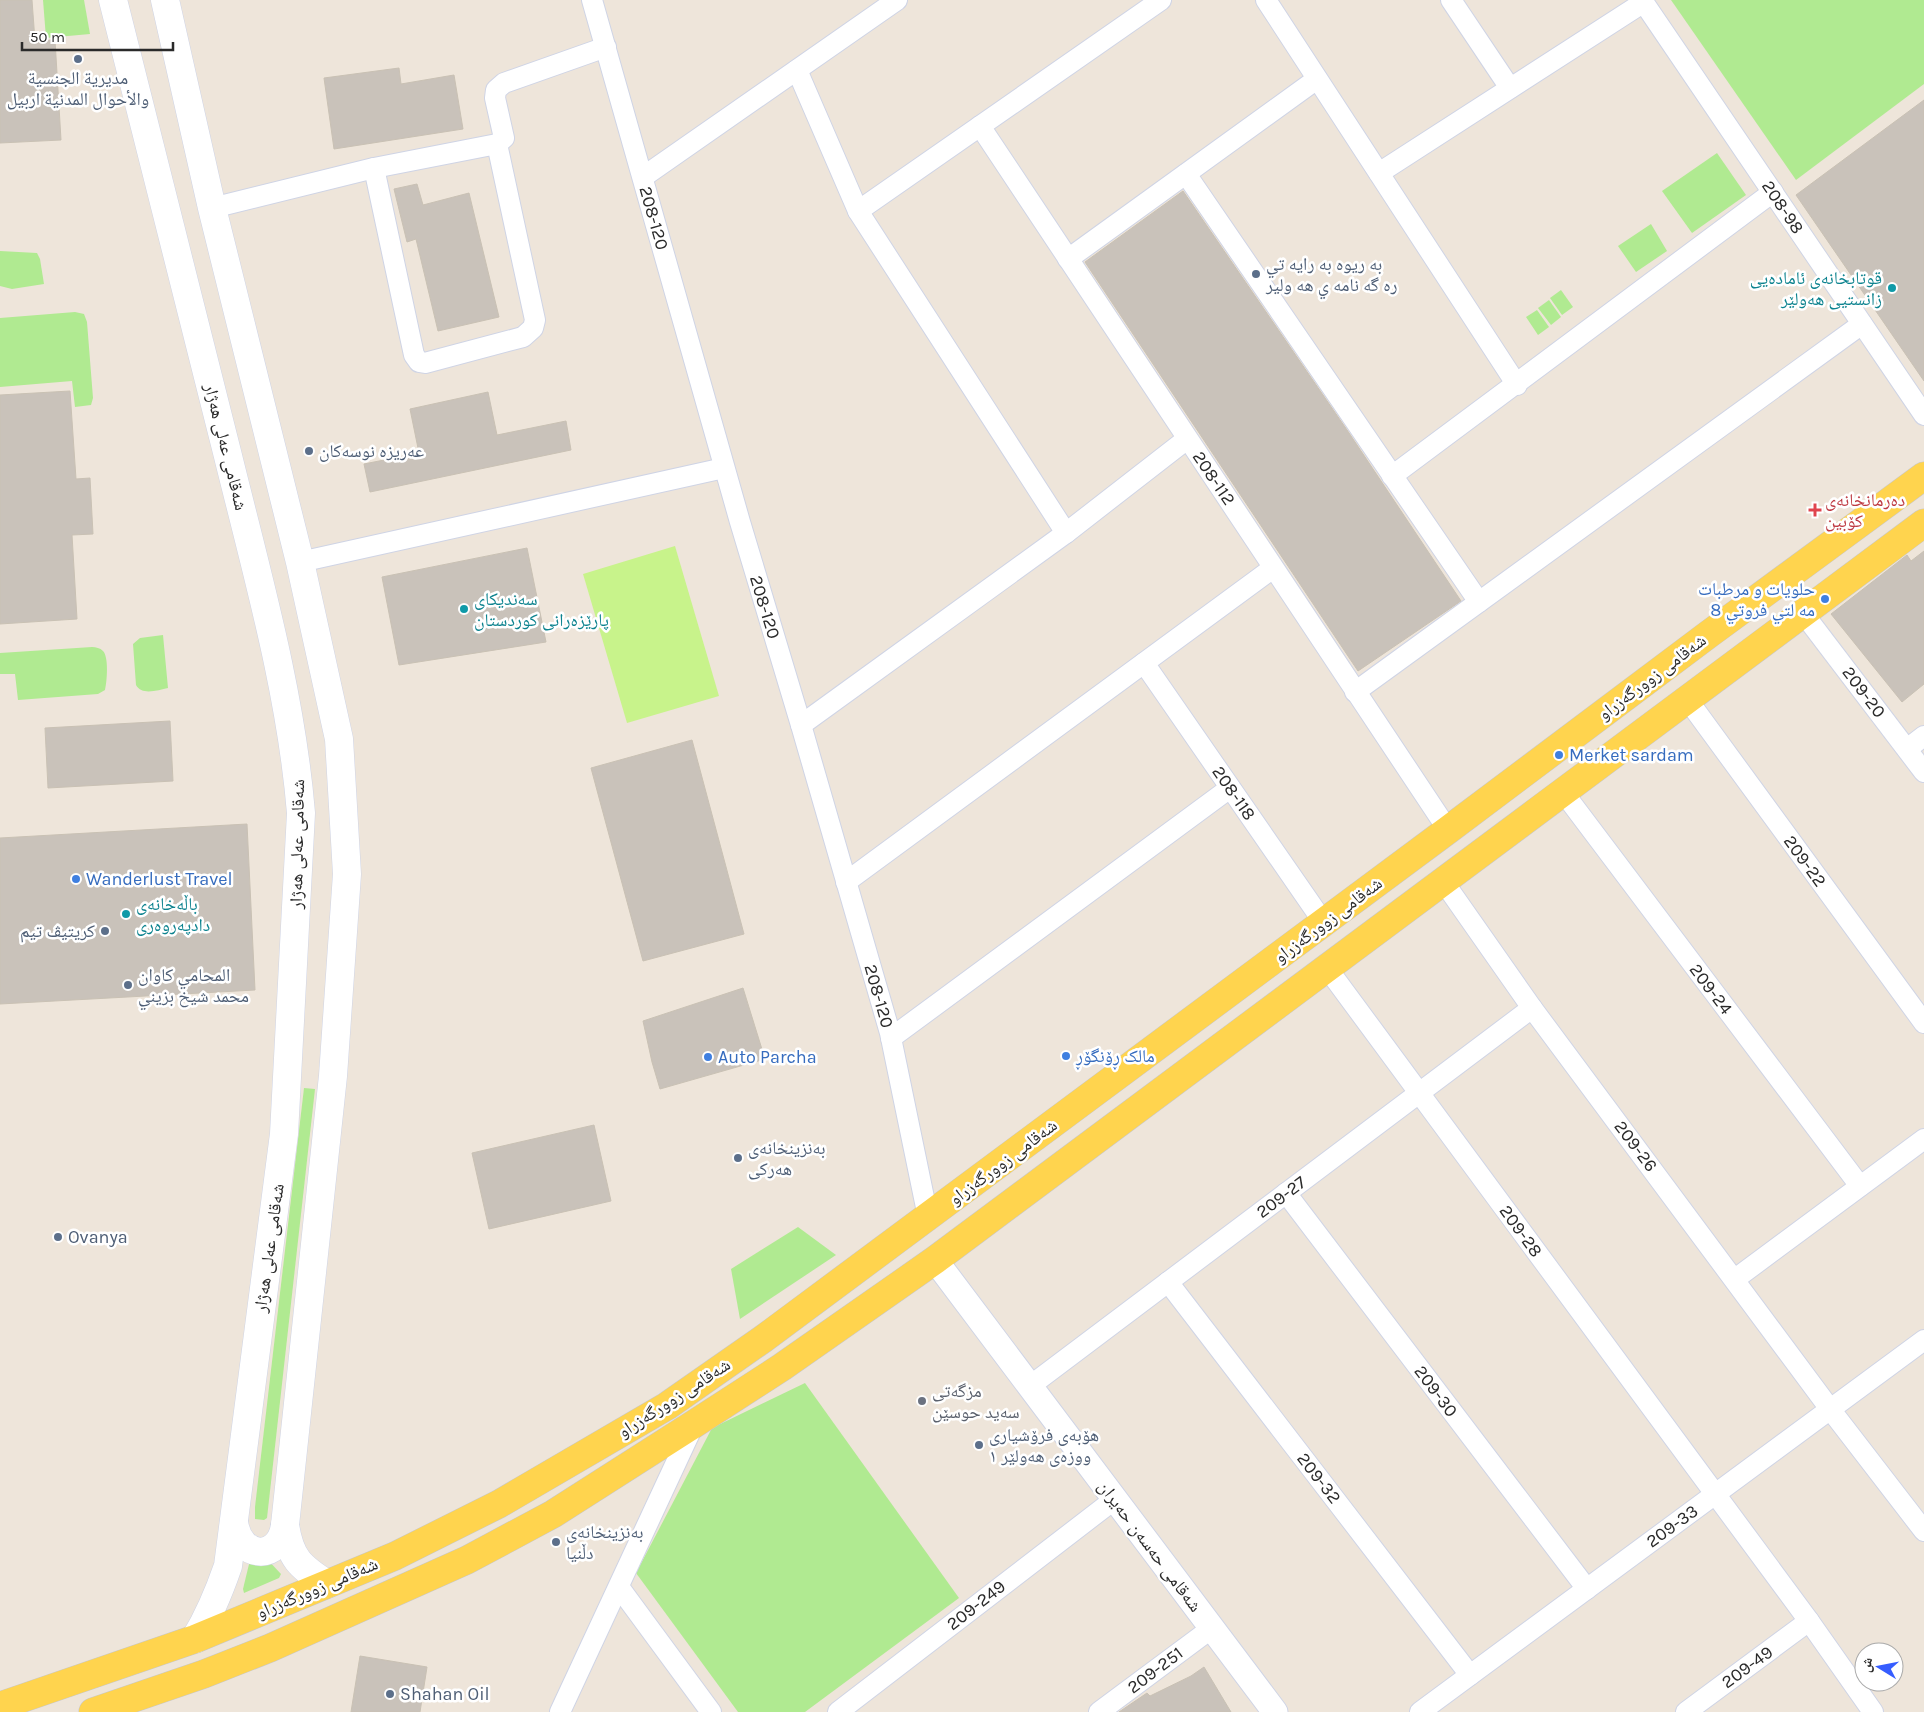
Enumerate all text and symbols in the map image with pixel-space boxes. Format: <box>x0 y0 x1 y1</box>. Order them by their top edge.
scale bar <box>22 20 174 52</box>
text: 50 m <box>30 28 65 46</box>
marker: مديرية الجنسية والأحوال المدنية اربيل <box>72 53 84 65</box>
place label: مديرية الجنسية والأحوال المدنية اربيل <box>7 67 149 110</box>
street label: 208-98 <box>1757 176 1809 238</box>
street label: 208-120 <box>634 183 674 253</box>
place label: به ريوه به رايه تي ره گه نامه ي هه ولير <box>1265 253 1398 300</box>
place label: قوتابخانەی ئامادەیی زانستیی هەولێر <box>1750 267 1882 310</box>
marker: به ريوه به رايه تي ره گه نامه ي هه ولير <box>1250 268 1262 280</box>
marker: قوتابخانەی ئامادەیی زانستیی هەولێر <box>1886 282 1898 294</box>
street label: شەقامی عەلی هەژار <box>199 380 252 513</box>
place label: عەریزە نوسەکان <box>319 440 424 462</box>
marker: عەریزە نوسەکان <box>303 445 315 457</box>
street label: 208-112 <box>1188 447 1240 509</box>
place label: دەرمانخانەی کۆبین <box>1825 489 1905 532</box>
marker: دەرمانخانەی کۆبین <box>1809 504 1821 516</box>
street label: 208-120 <box>745 572 785 642</box>
place label: حلويات و مرطبات مه لتي فروتي 8 <box>1698 578 1815 625</box>
place label: سەندیکای پارێزەرانی کوردستان <box>474 588 609 631</box>
marker: حلويات و مرطبات مه لتي فروتي 8 <box>1819 593 1831 605</box>
marker: سەندیکای پارێزەرانی کوردستان <box>458 603 470 615</box>
street label: شەقامی زوورگەزراو <box>1594 629 1710 725</box>
street label: 209-20 <box>1837 662 1891 722</box>
place label: Merket sardam <box>1569 744 1694 766</box>
marker: Merket sardam <box>1553 749 1565 761</box>
street label: 208-118 <box>1207 762 1261 824</box>
street label: شەقامی عەلی هەژار <box>285 779 309 910</box>
street label: 209-22 <box>1779 831 1831 891</box>
place label: Wanderlust Travel <box>86 868 233 890</box>
street label: شەقامی زوورگەزراو <box>1270 872 1386 968</box>
marker: Wanderlust Travel <box>70 873 82 885</box>
place label: باڵەخانەی دادپەروەری <box>136 893 210 936</box>
marker: باڵەخانەی دادپەروەری <box>120 908 132 920</box>
place label: کریتیڤ تیم <box>20 920 96 943</box>
marker: کریتیڤ تیم <box>99 925 111 937</box>
street label: 209-24 <box>1685 959 1737 1019</box>
street label: 208-120 <box>859 961 899 1031</box>
place label: المحامي كاوان محمد شيخ بزيني <box>138 964 249 1011</box>
marker: المحامي كاوان محمد شيخ بزيني <box>122 979 134 991</box>
place label: مالک ڕۆنگۆڕ <box>1075 1045 1155 1070</box>
place label: Auto Parcha <box>718 1046 817 1068</box>
marker: مالک ڕۆنگۆڕ <box>1060 1050 1072 1062</box>
marker: Auto Parcha <box>702 1051 714 1063</box>
street label: شەقامی زوورگەزراو <box>945 1114 1061 1210</box>
street label: 209-26 <box>1610 1116 1662 1176</box>
place label: بەنزینخانەی هەرکی <box>748 1137 826 1180</box>
marker: بەنزینخانەی هەرکی <box>732 1152 744 1164</box>
street label: 209-27 <box>1252 1171 1311 1223</box>
street label: شەقامی عەلی هەژار <box>249 1182 289 1315</box>
street label: 209-28 <box>1495 1201 1547 1261</box>
place label: Ovanya <box>68 1226 128 1248</box>
marker: Ovanya <box>52 1231 64 1243</box>
street label: شەقامی زوورگەزراو <box>614 1353 734 1443</box>
street label: 209-30 <box>1409 1361 1463 1421</box>
place label: مزگەتی سەید حوسێن <box>932 1380 1020 1423</box>
marker: مزگەتی سەید حوسێن <box>916 1395 928 1407</box>
place label: هۆبەی فرۆشیاری ووزەی هەولێر ١ <box>989 1424 1099 1467</box>
marker: هۆبەی فرۆشیاری ووزەی هەولێر ١ <box>973 1439 985 1451</box>
street label: 209-32 <box>1292 1448 1346 1508</box>
street label: شەقامی حەسەن حەیران <box>1093 1476 1207 1616</box>
street label: 209-33 <box>1642 1500 1702 1552</box>
place label: بەنزینخانەی دڵنیا <box>566 1521 644 1564</box>
marker: بەنزینخانەی دڵنیا <box>550 1536 562 1548</box>
street label: شەقامی زوورگەزراو <box>253 1552 381 1624</box>
street label: 209-249 <box>942 1575 1010 1635</box>
street label: 209-49 <box>1717 1641 1777 1693</box>
street label: 209-251 <box>1123 1642 1187 1698</box>
north arrow <box>1854 1642 1904 1692</box>
text: ش <box>1857 1656 1876 1674</box>
place label: Shahan Oil <box>400 1683 490 1705</box>
marker: Shahan Oil <box>384 1688 396 1700</box>

